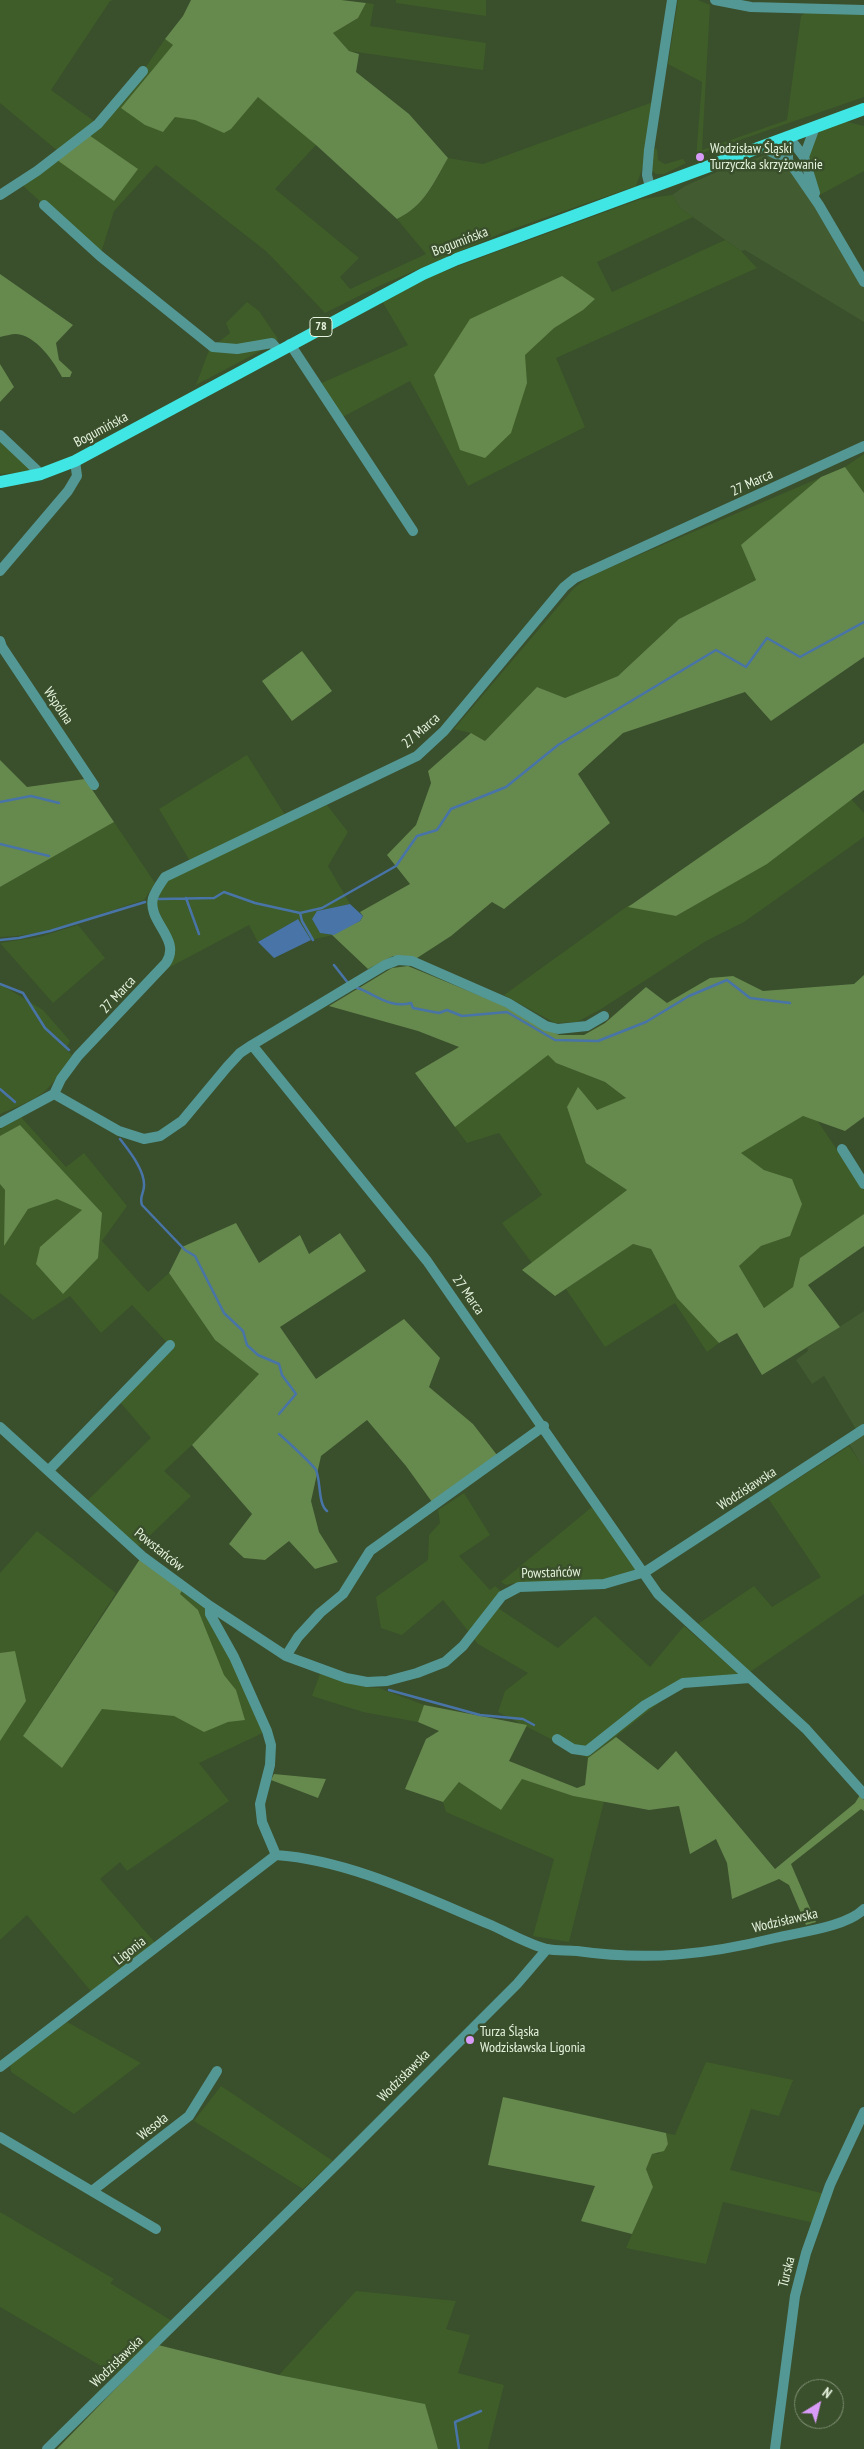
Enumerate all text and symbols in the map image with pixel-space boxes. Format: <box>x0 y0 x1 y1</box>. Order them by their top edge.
place label: Wodzisław Śląski Turzyczka skrzyżowanie <box>710 141 823 174</box>
marker: Wodzisław Śląski Turzyczka skrzyżowanie <box>694 151 706 163</box>
street label: Bogumińska <box>430 224 490 260</box>
road number: 78 <box>310 318 332 337</box>
street label: Bogumińska <box>71 409 131 451</box>
street label: 27 Marca <box>728 466 776 500</box>
street label: Wspólna <box>40 684 76 728</box>
street label: 27 Marca <box>399 710 443 752</box>
street label: 27 Marca <box>97 973 139 1017</box>
street label: 27 Marca <box>448 1272 488 1318</box>
street label: Wodzisławska <box>714 1464 780 1514</box>
street label: Powstańców <box>131 1525 187 1575</box>
street label: Powstańców <box>521 1564 581 1582</box>
street label: Wodzisławska <box>751 1905 819 1937</box>
street label: Ligonia <box>111 1933 149 1969</box>
place label: Turza Śląska Wodzisławska Ligonia <box>480 2024 585 2056</box>
marker: Turza Śląska Wodzisławska Ligonia <box>464 2034 476 2046</box>
street label: Wodzisławska <box>374 2046 434 2106</box>
street label: Wesoła <box>134 2110 172 2144</box>
street label: Turska <box>775 2255 799 2289</box>
street label: Wodzisławska <box>87 2333 147 2391</box>
north arrow <box>794 2379 844 2429</box>
text: N <box>819 2383 836 2402</box>

